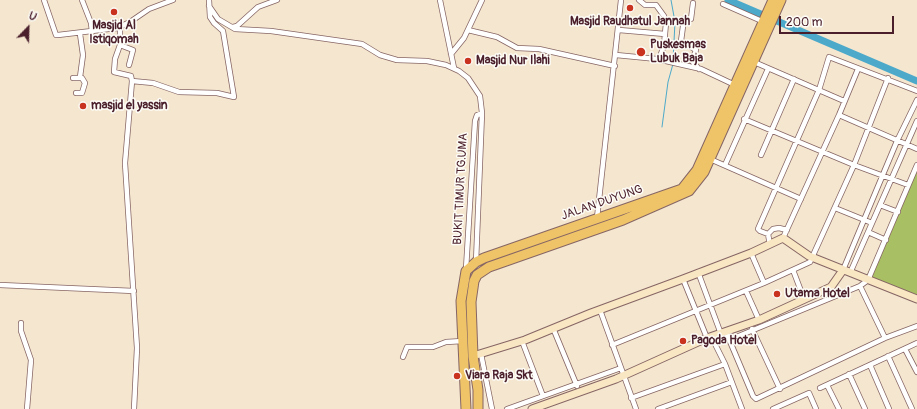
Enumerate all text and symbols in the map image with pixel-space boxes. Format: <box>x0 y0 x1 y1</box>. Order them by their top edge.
marker: Masjid Raudhatul Jannah <box>625 3 635 13</box>
marker: Masjid Al Istiqomah <box>109 7 119 17</box>
north arrow <box>8 8 48 48</box>
scale bar <box>781 8 896 34</box>
text: U <box>27 9 39 24</box>
place label: Masjid Raudhatul Jannah <box>570 15 690 29</box>
text: 200 m <box>786 15 822 30</box>
place label: Masjid Al Istiqomah <box>89 19 139 47</box>
place label: Puskesmas Lubuk Baja <box>650 38 706 66</box>
marker: Puskesmas Lubuk Baja <box>635 46 647 58</box>
place label: Masjid Nur Ilahi <box>476 54 550 68</box>
marker: Masjid Nur Ilahi <box>463 56 473 66</box>
place label: masjid el yassin <box>91 99 168 113</box>
marker: masjid el yassin <box>78 101 88 111</box>
street label: BUKIT TIMUR TG.UMA <box>451 133 471 245</box>
street label: JALAN DUYUNG <box>559 182 645 224</box>
place label: Utama Hotel <box>785 287 850 301</box>
marker: Utama Hotel <box>772 289 782 299</box>
place label: Pagoda Hotel <box>691 334 757 348</box>
marker: Pagoda Hotel <box>678 336 688 346</box>
place label: Viara Raja Skt <box>465 369 533 383</box>
marker: Viara Raja Skt <box>452 371 462 381</box>

